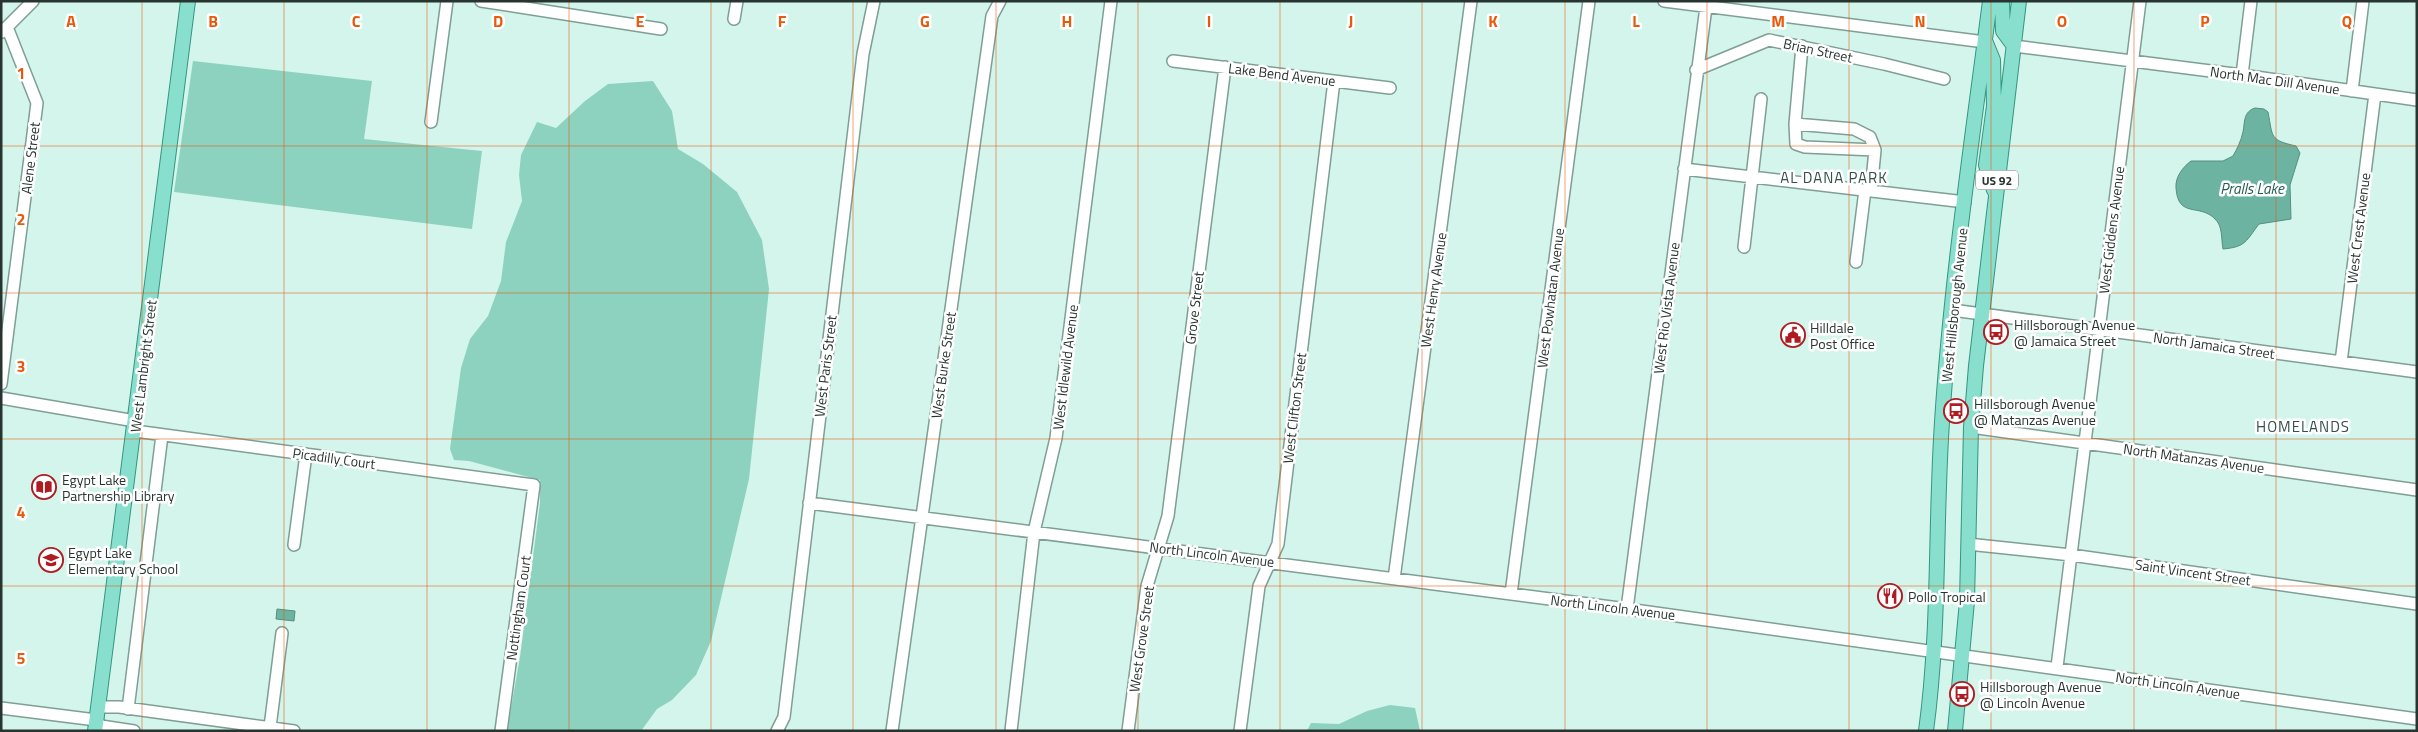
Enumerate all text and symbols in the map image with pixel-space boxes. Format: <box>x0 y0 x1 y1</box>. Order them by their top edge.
text: A <box>66 9 76 33</box>
text: B <box>208 9 218 33</box>
text: C <box>352 9 361 33</box>
text: D <box>493 9 503 33</box>
text: E <box>636 9 645 33</box>
text: F <box>778 9 787 33</box>
text: G <box>920 9 930 33</box>
text: H <box>1062 9 1072 33</box>
text: I <box>1207 9 1211 33</box>
text: J <box>1349 9 1353 33</box>
text: K <box>1488 9 1498 33</box>
text: L <box>1632 9 1640 33</box>
text: M <box>1771 9 1785 33</box>
text: N <box>1914 9 1926 33</box>
text: O <box>2057 9 2067 33</box>
text: P <box>2200 9 2210 33</box>
text: Q <box>2342 9 2352 33</box>
street label: Brian Street <box>1781 32 1855 68</box>
street label: Lake Bend Avenue <box>1227 57 1337 91</box>
text: 1 <box>17 61 25 85</box>
street label: North Mac Dill Avenue <box>2209 61 2341 99</box>
street label: Alene Street <box>15 121 45 195</box>
street label: West Giddens Avenue <box>2093 165 2129 295</box>
district label: AL DANA PARK <box>1780 166 1888 189</box>
road number: US 92 <box>1976 170 2018 190</box>
street label: West Crest Avenue <box>2341 171 2375 285</box>
water label: Pralls Lake <box>2220 177 2285 200</box>
text: 2 <box>17 207 25 231</box>
street label: West Powhatan Avenue <box>1531 227 1569 369</box>
street label: West Hillsborough Avenue <box>1935 227 1973 383</box>
street label: West Henry Avenue <box>1415 231 1451 349</box>
street label: West Rio Vista Avenue <box>1648 241 1684 375</box>
street label: Grove Street <box>1179 270 1209 346</box>
street label: West Lambright Street <box>124 299 162 433</box>
street label: West Idlewild Avenue <box>1047 303 1083 431</box>
street label: West Burke Street <box>925 310 961 420</box>
street label: West Paris Street <box>808 314 842 418</box>
place label: Hillsborough Avenue @ Jamaica Street <box>2014 314 2135 351</box>
place label: Hilldale Post Office <box>1810 317 1875 354</box>
bus stop icon: Hillsborough Avenue @ Jamaica Street <box>1983 319 2009 345</box>
public building icon: Hilldale Post Office <box>1780 322 1806 348</box>
street label: North Jamaica Street <box>2152 326 2276 364</box>
street label: West Clifton Street <box>1277 351 1311 464</box>
text: 3 <box>17 354 25 378</box>
place label: Hillsborough Avenue @ Matanzas Avenue <box>1974 393 2096 430</box>
bus stop icon: Hillsborough Avenue @ Matanzas Avenue <box>1943 398 1969 424</box>
district label: HOMELANDS <box>2256 415 2350 438</box>
street label: North Matanzas Avenue <box>2122 438 2266 478</box>
street label: Picadilly Court <box>291 442 377 474</box>
place label: Egypt Lake Partnership Library <box>62 469 175 506</box>
library icon: Egypt Lake Partnership Library <box>31 474 57 500</box>
text: 4 <box>17 500 26 524</box>
street label: North Lincoln Avenue <box>1148 536 1276 572</box>
place label: Egypt Lake Elementary School <box>68 542 178 579</box>
school or university icon: Egypt Lake Elementary School <box>38 547 64 573</box>
street label: Saint Vincent Street <box>2134 553 2252 591</box>
street label: Nottingham Court <box>500 554 536 662</box>
restaurant icon: Pollo Tropical <box>1877 583 1903 609</box>
street label: West Grove Street <box>1123 584 1159 694</box>
place label: Pollo Tropical <box>1908 586 1986 607</box>
street label: North Lincoln Avenue <box>1549 589 1677 625</box>
text: 5 <box>17 646 26 670</box>
street label: North Lincoln Avenue <box>2114 666 2242 704</box>
place label: Hillsborough Avenue @ Lincoln Avenue <box>1980 676 2101 713</box>
bus stop icon: Hillsborough Avenue @ Lincoln Avenue <box>1949 681 1975 707</box>

